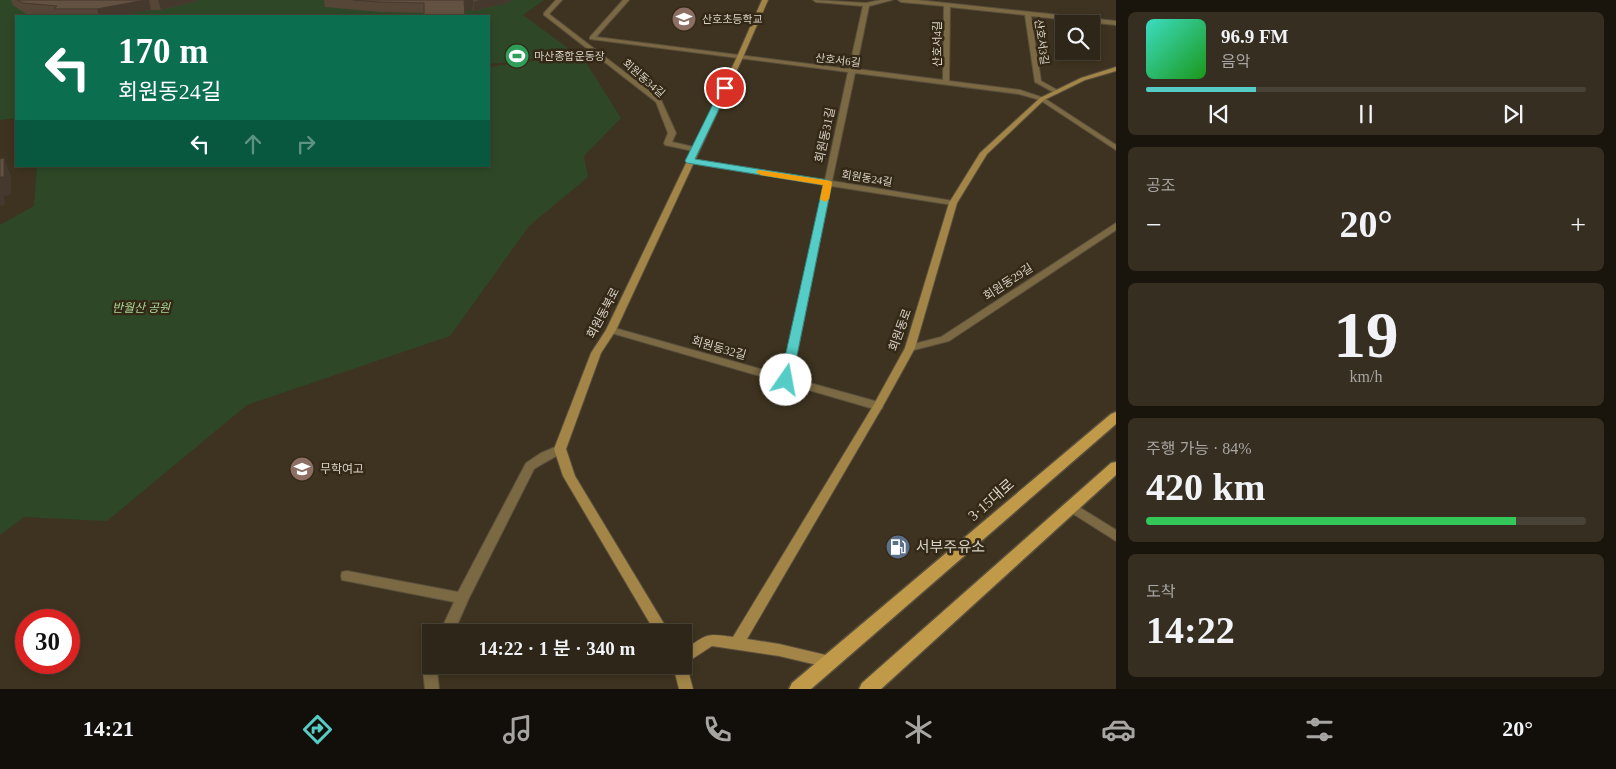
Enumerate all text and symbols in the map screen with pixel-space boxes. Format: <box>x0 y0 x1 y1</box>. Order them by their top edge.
school or university icon: 산호초등학교 <box>671 6 697 32</box>
place label: 산호초등학교 <box>702 13 763 25</box>
map controls <box>1055 15 1100 60</box>
button: search <box>1055 15 1100 60</box>
street label: 산호서3길 <box>1033 18 1051 66</box>
street label: 산호서4길 <box>931 21 943 67</box>
text: 96.9 FM <box>1221 26 1289 47</box>
text: 170 m <box>118 32 208 71</box>
icon: left <box>35 35 100 100</box>
sports icon: 마산종합운동장 <box>504 43 530 69</box>
place label: 마산종합운동장 <box>534 50 605 62</box>
street label: 산호서6길 <box>814 51 862 69</box>
text: 음악 <box>1221 53 1250 70</box>
street label: 회원동34길 <box>621 57 667 99</box>
pin <box>704 67 746 109</box>
icon: arrive <box>711 74 739 102</box>
text: 회원동24길 <box>118 79 221 104</box>
icon: previous <box>1205 100 1233 128</box>
icon: pause <box>1352 100 1380 128</box>
icon: next <box>1499 100 1527 128</box>
street label: 회원동31길 <box>812 106 838 164</box>
icon: left <box>186 130 214 158</box>
icon: ahead <box>239 130 267 158</box>
icon: right <box>292 130 320 158</box>
street label: 회원동24길 <box>841 168 893 188</box>
text: 공조 <box>1146 177 1175 194</box>
text: 20° <box>1339 203 1393 245</box>
text: − <box>1146 209 1162 240</box>
text: + <box>1570 209 1586 240</box>
street label: 회원동29길 <box>981 261 1035 303</box>
street label: 회원동북로 <box>584 285 622 341</box>
text: 19 <box>1334 299 1399 371</box>
park label: 반월산 공원 <box>112 301 171 315</box>
street label: 회원동로 <box>886 307 914 353</box>
street label: 회원동32길 <box>690 334 748 362</box>
position arrow <box>759 353 811 405</box>
text: km/h <box>1350 368 1382 385</box>
text: 주행 가능 · 84% <box>1146 440 1252 457</box>
school or university icon: 무학여고 <box>289 456 315 482</box>
place label: 무학여고 <box>320 462 364 476</box>
text: 420 km <box>1146 466 1265 508</box>
street label: 3·15대로 <box>965 476 1017 524</box>
fuel station icon: 서부주유소 <box>885 534 911 560</box>
place label: 서부주유소 <box>916 539 985 555</box>
text: 도착 <box>1146 583 1175 600</box>
speed limit sign: 30 <box>15 609 80 674</box>
text: 14:22 <box>1146 609 1235 651</box>
text: 14:22 · 1 분 · 340 m <box>479 638 635 659</box>
icon: directions <box>300 712 335 747</box>
icon: music <box>500 712 535 747</box>
icon: phone <box>700 712 735 747</box>
icon: climate <box>901 712 936 747</box>
icon: car <box>1101 712 1136 747</box>
icon: filters <box>1302 712 1337 747</box>
text: 14:21 <box>83 716 134 741</box>
text: 20° <box>1502 716 1533 741</box>

